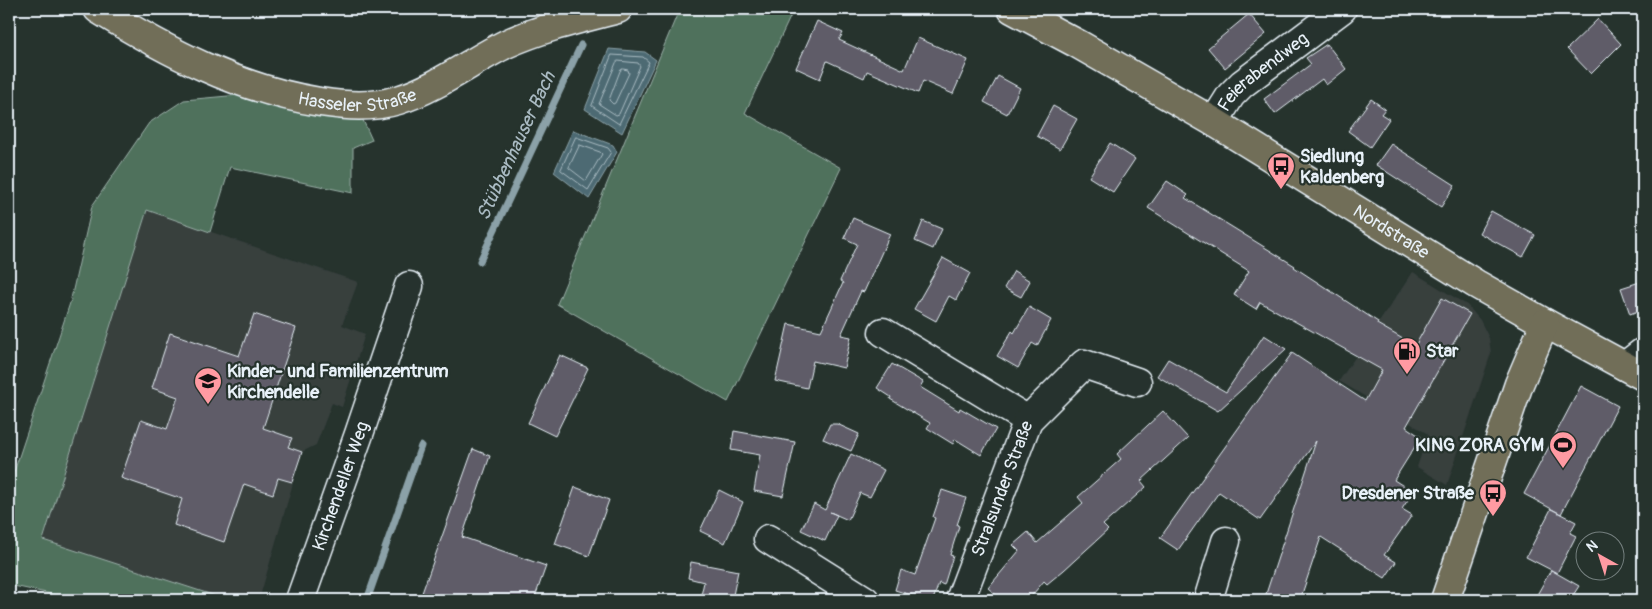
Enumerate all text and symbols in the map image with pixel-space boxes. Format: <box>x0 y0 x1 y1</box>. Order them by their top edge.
street label: Feierabendweg <box>1212 27 1313 116</box>
water label: Stübbenhauser Bach <box>471 67 561 224</box>
street label: Hasseler Straße <box>296 83 420 117</box>
place label: Siedlung Kaldenberg <box>1300 145 1384 189</box>
bus stop icon: Siedlung Kaldenberg <box>1266 151 1296 190</box>
street label: Nordstraße <box>1349 199 1434 264</box>
fuel station icon: Star <box>1392 336 1422 375</box>
place label: Star <box>1426 340 1459 363</box>
place label: Kinder- und Familienzentrum Kirchendelle <box>227 360 449 404</box>
school or university icon: Kinder- und Familienzentrum Kirchendelle <box>193 366 223 405</box>
street label: Stralsunder Straße <box>966 417 1038 560</box>
street label: Kirchendeller Weg <box>307 418 374 554</box>
sports icon: KING ZORA GYM <box>1548 430 1578 469</box>
place label: KING ZORA GYM <box>1415 434 1544 457</box>
bus stop icon: Dresdener Straße <box>1478 478 1508 517</box>
place label: Dresdener Straße <box>1342 482 1475 505</box>
north arrow <box>1574 532 1624 582</box>
text: N <box>1583 537 1601 556</box>

